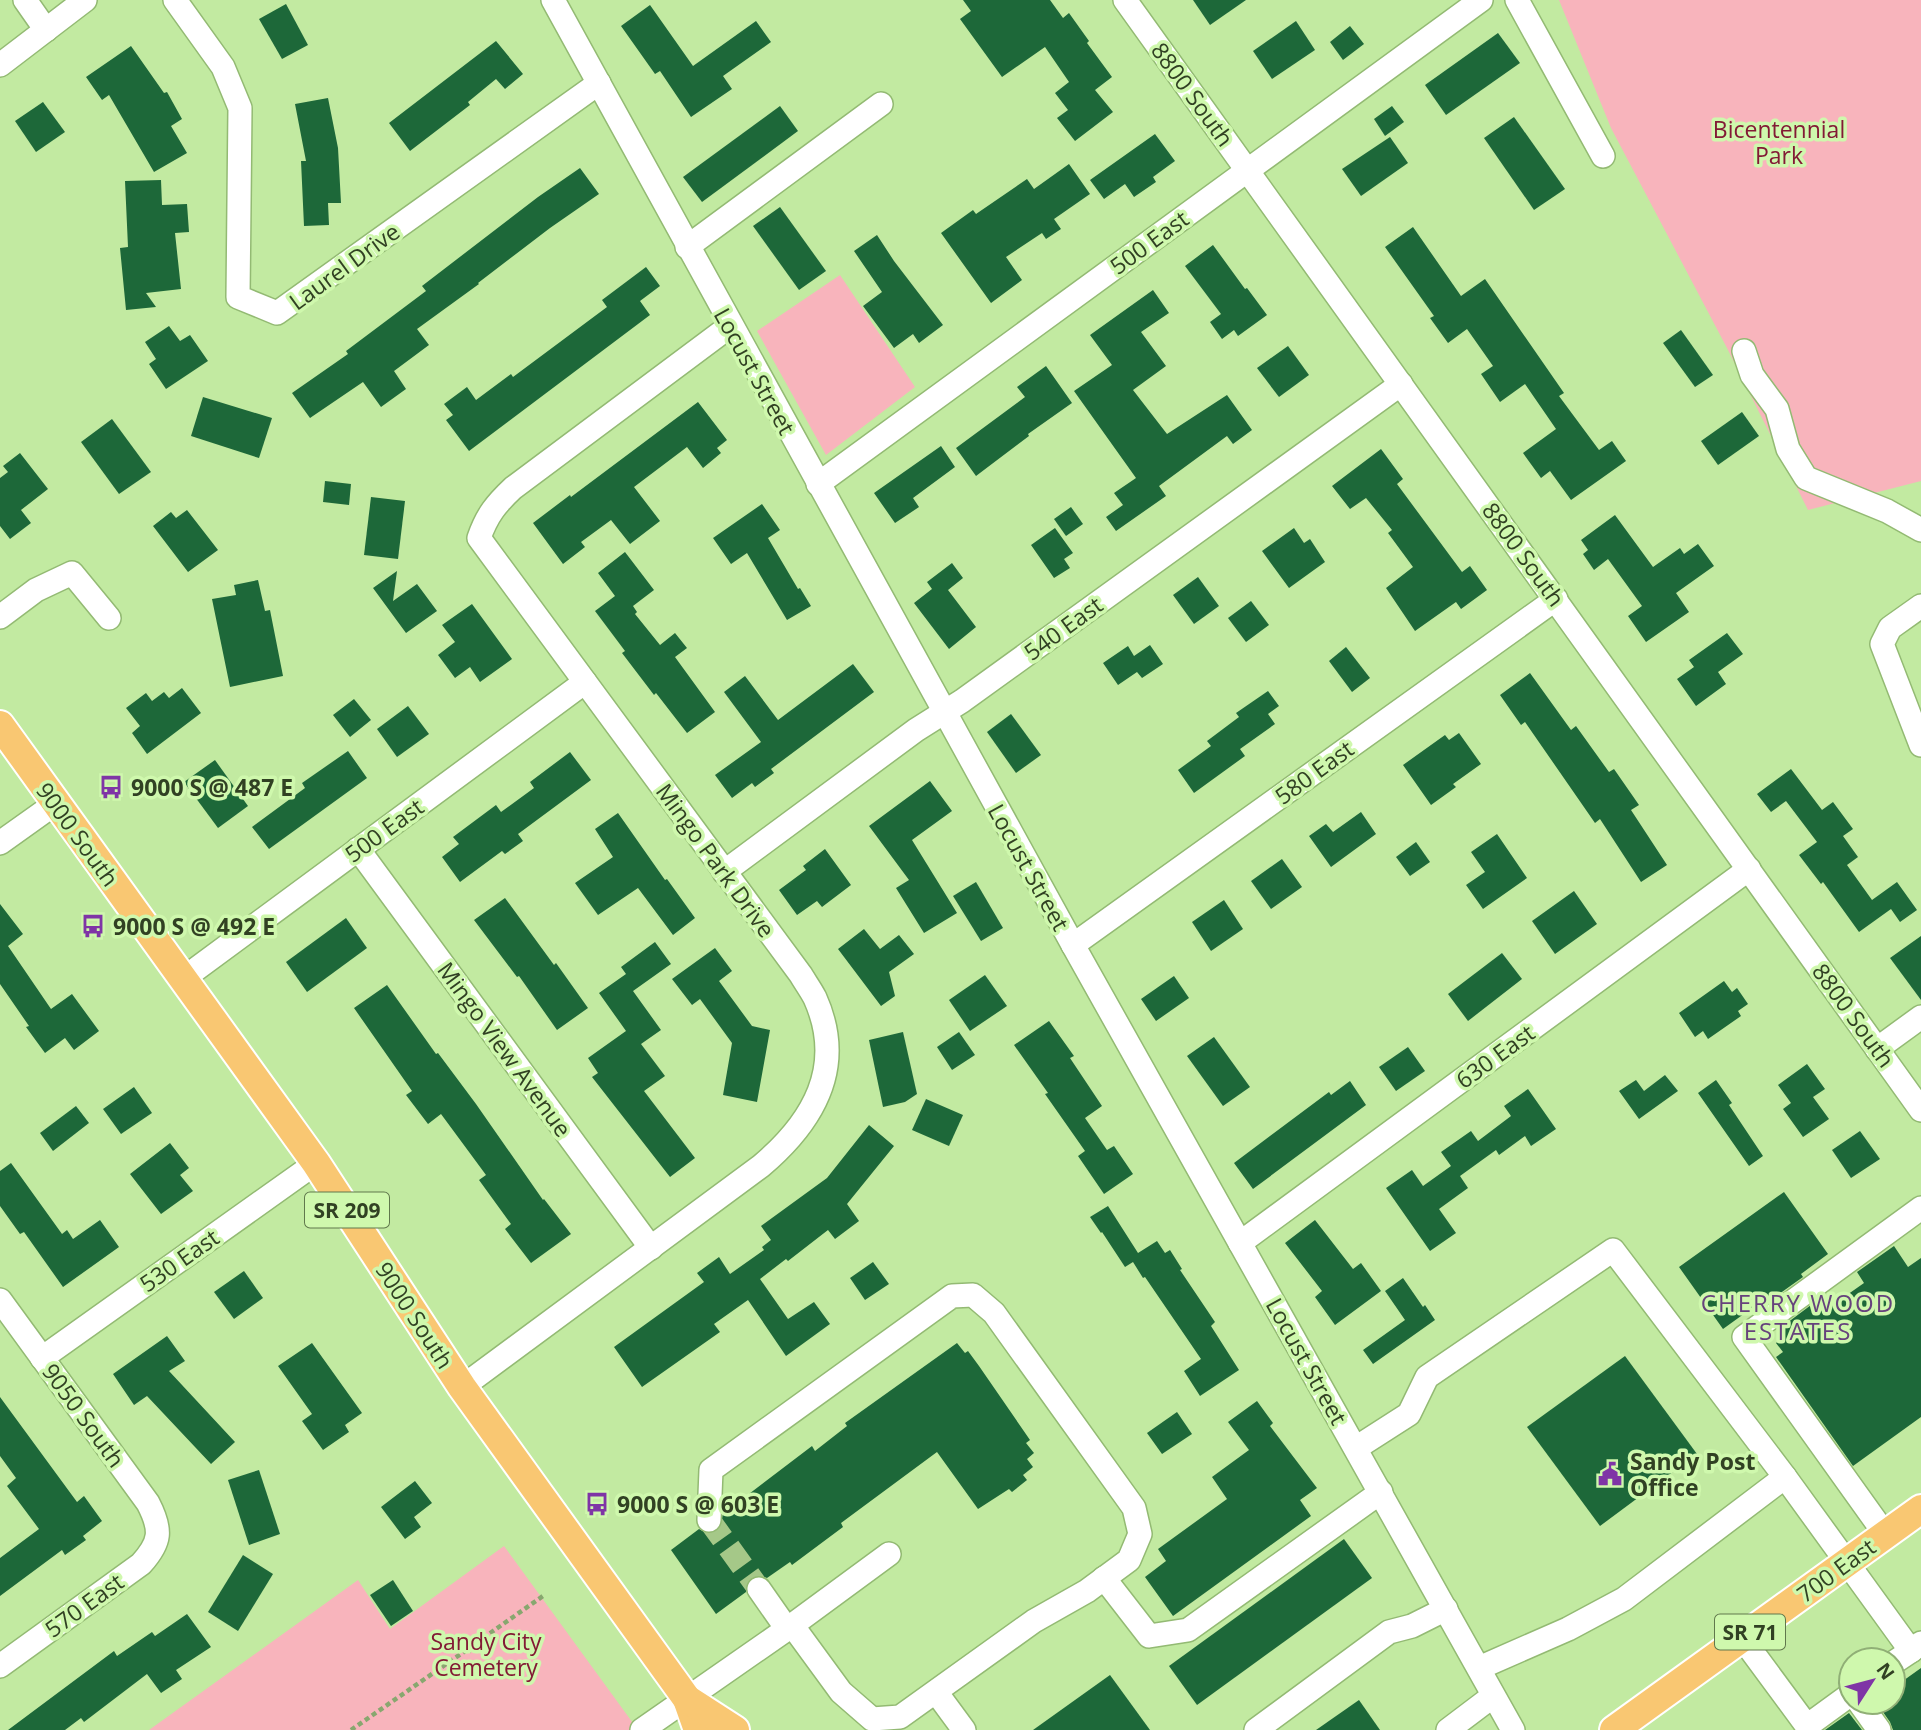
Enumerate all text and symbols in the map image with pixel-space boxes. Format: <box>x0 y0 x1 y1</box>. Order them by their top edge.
street label: 8800 South <box>1144 35 1242 153</box>
park label: Bicentennial Park <box>1713 113 1845 171</box>
street label: 500 East <box>1103 203 1195 281</box>
street label: Laurel Drive <box>282 215 406 317</box>
street label: Locust Street <box>707 302 803 440</box>
street label: 8800 South <box>1475 495 1573 613</box>
street label: 540 East <box>1017 589 1109 667</box>
street label: 580 East <box>1268 733 1360 811</box>
place label: 9000 S @ 487 E <box>131 771 293 803</box>
bus stop icon: 9000 S @ 487 E <box>97 773 125 801</box>
street label: 9000 South <box>29 775 127 893</box>
street label: Mingo Park Drive <box>649 776 783 944</box>
street label: 500 East <box>338 791 430 869</box>
street label: Locust Street <box>981 798 1077 936</box>
place label: 9000 S @ 492 E <box>113 910 275 942</box>
bus stop icon: 9000 S @ 492 E <box>79 912 107 940</box>
street label: Mingo View Avenue <box>431 955 579 1143</box>
street label: 8800 South <box>1805 956 1903 1074</box>
street label: 630 East <box>1449 1017 1541 1095</box>
road number: SR 209 <box>305 1192 389 1228</box>
street label: 530 East <box>133 1221 225 1299</box>
street label: 9000 South <box>369 1255 461 1375</box>
district label: CHERRY WOOD ESTATES <box>1701 1286 1895 1347</box>
street label: Locust Street <box>1259 1292 1355 1430</box>
street label: 9050 South <box>35 1356 133 1474</box>
place label: Sandy Post Office <box>1630 1445 1755 1503</box>
public building icon: Sandy Post Office <box>1596 1460 1624 1488</box>
place label: 9000 S @ 603 E <box>617 1488 779 1520</box>
bus stop icon: 9000 S @ 603 E <box>583 1490 611 1518</box>
street label: 700 East <box>1790 1531 1882 1609</box>
street label: 570 East <box>38 1566 130 1644</box>
road number: SR 71 <box>1715 1614 1785 1650</box>
park label: Sandy City Cemetery <box>430 1625 542 1683</box>
north arrow <box>1837 1646 1907 1716</box>
text: N <box>1871 1657 1901 1685</box>

